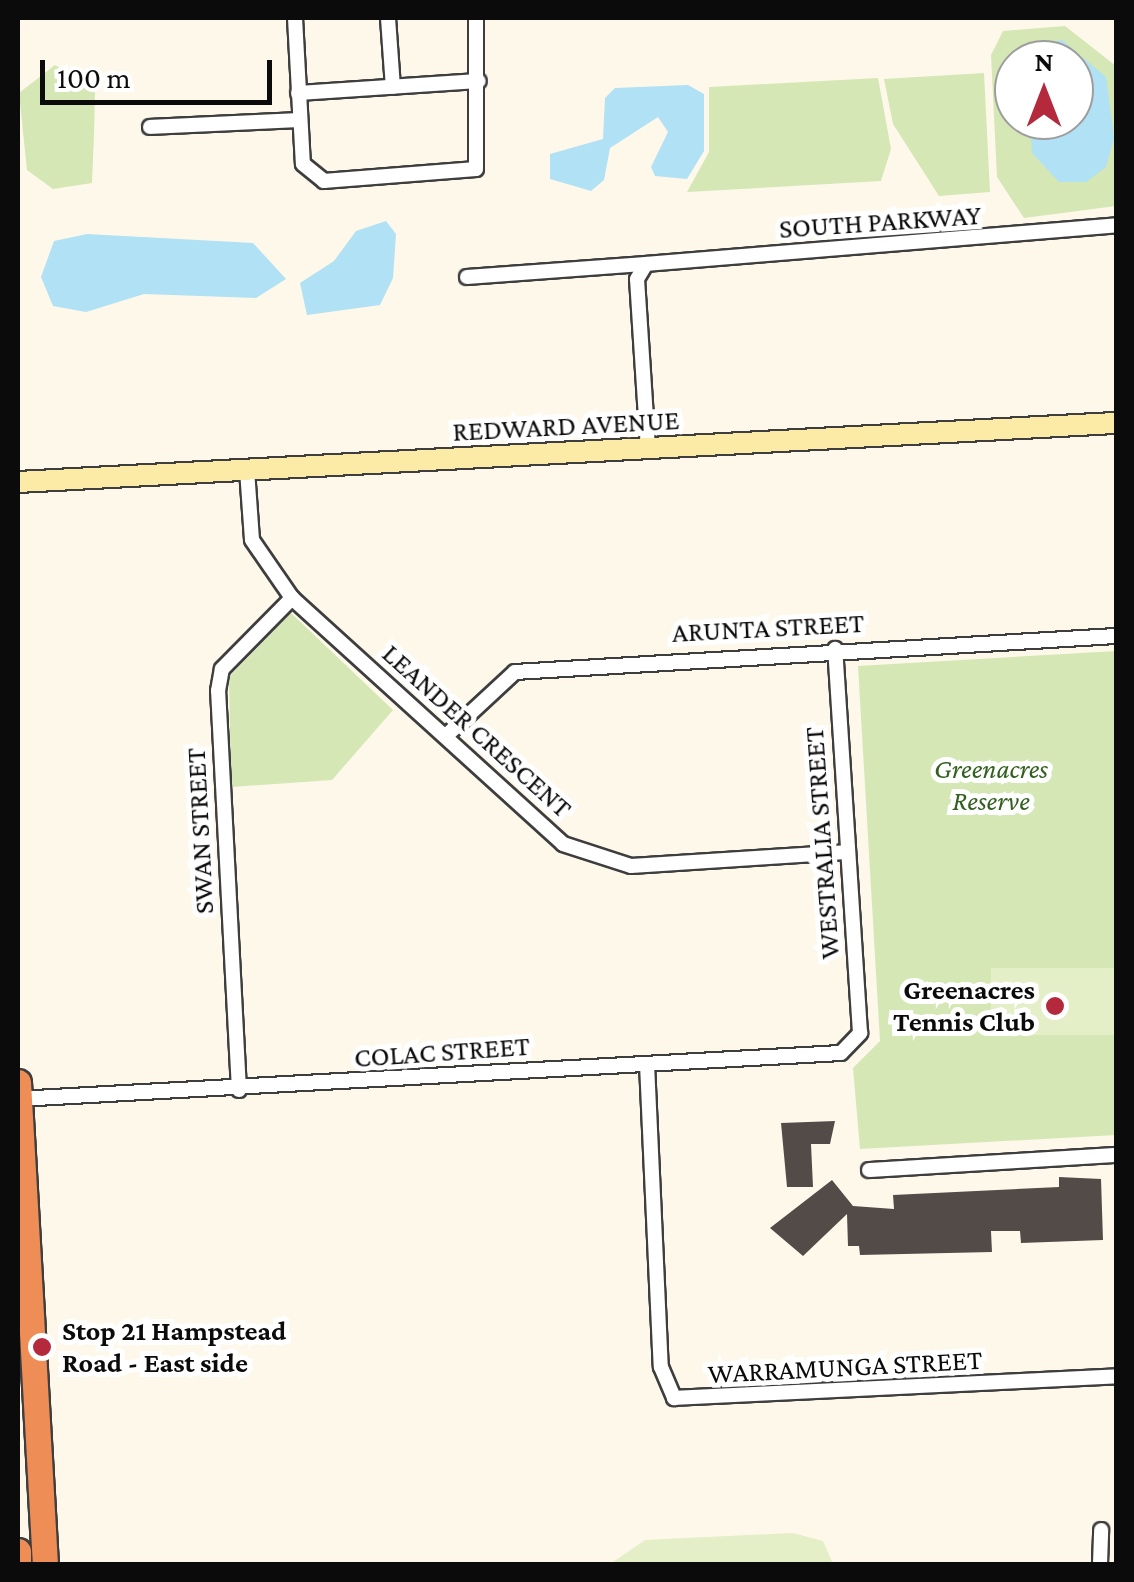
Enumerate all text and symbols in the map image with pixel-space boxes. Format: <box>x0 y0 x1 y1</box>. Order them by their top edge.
scale bar <box>45 40 278 102</box>
north arrow <box>994 40 1094 140</box>
text: N <box>1034 46 1054 77</box>
text: 100 m <box>57 61 131 94</box>
street label: SOUTH PARKWAY <box>778 198 982 246</box>
street label: REDWARD AVENUE <box>452 403 680 449</box>
street label: ARUNTA STREET <box>671 606 865 650</box>
street label: LEANDER CRESCENT <box>375 637 579 825</box>
street label: WESTRALIA STREET <box>797 726 847 960</box>
street label: SWAN STREET <box>179 747 221 915</box>
park label: Greenacres Reserve <box>934 752 1048 818</box>
place label: Greenacres Tennis Club <box>893 973 1035 1039</box>
marker: Greenacres Tennis Club <box>1044 995 1066 1017</box>
street label: COLAC STREET <box>353 1029 531 1075</box>
place label: Stop 21 Hampstead Road - East side <box>62 1314 286 1380</box>
marker: Stop 21 Hampstead Road - East side <box>31 1336 53 1358</box>
street label: WARRAMUNGA STREET <box>707 1343 983 1391</box>

